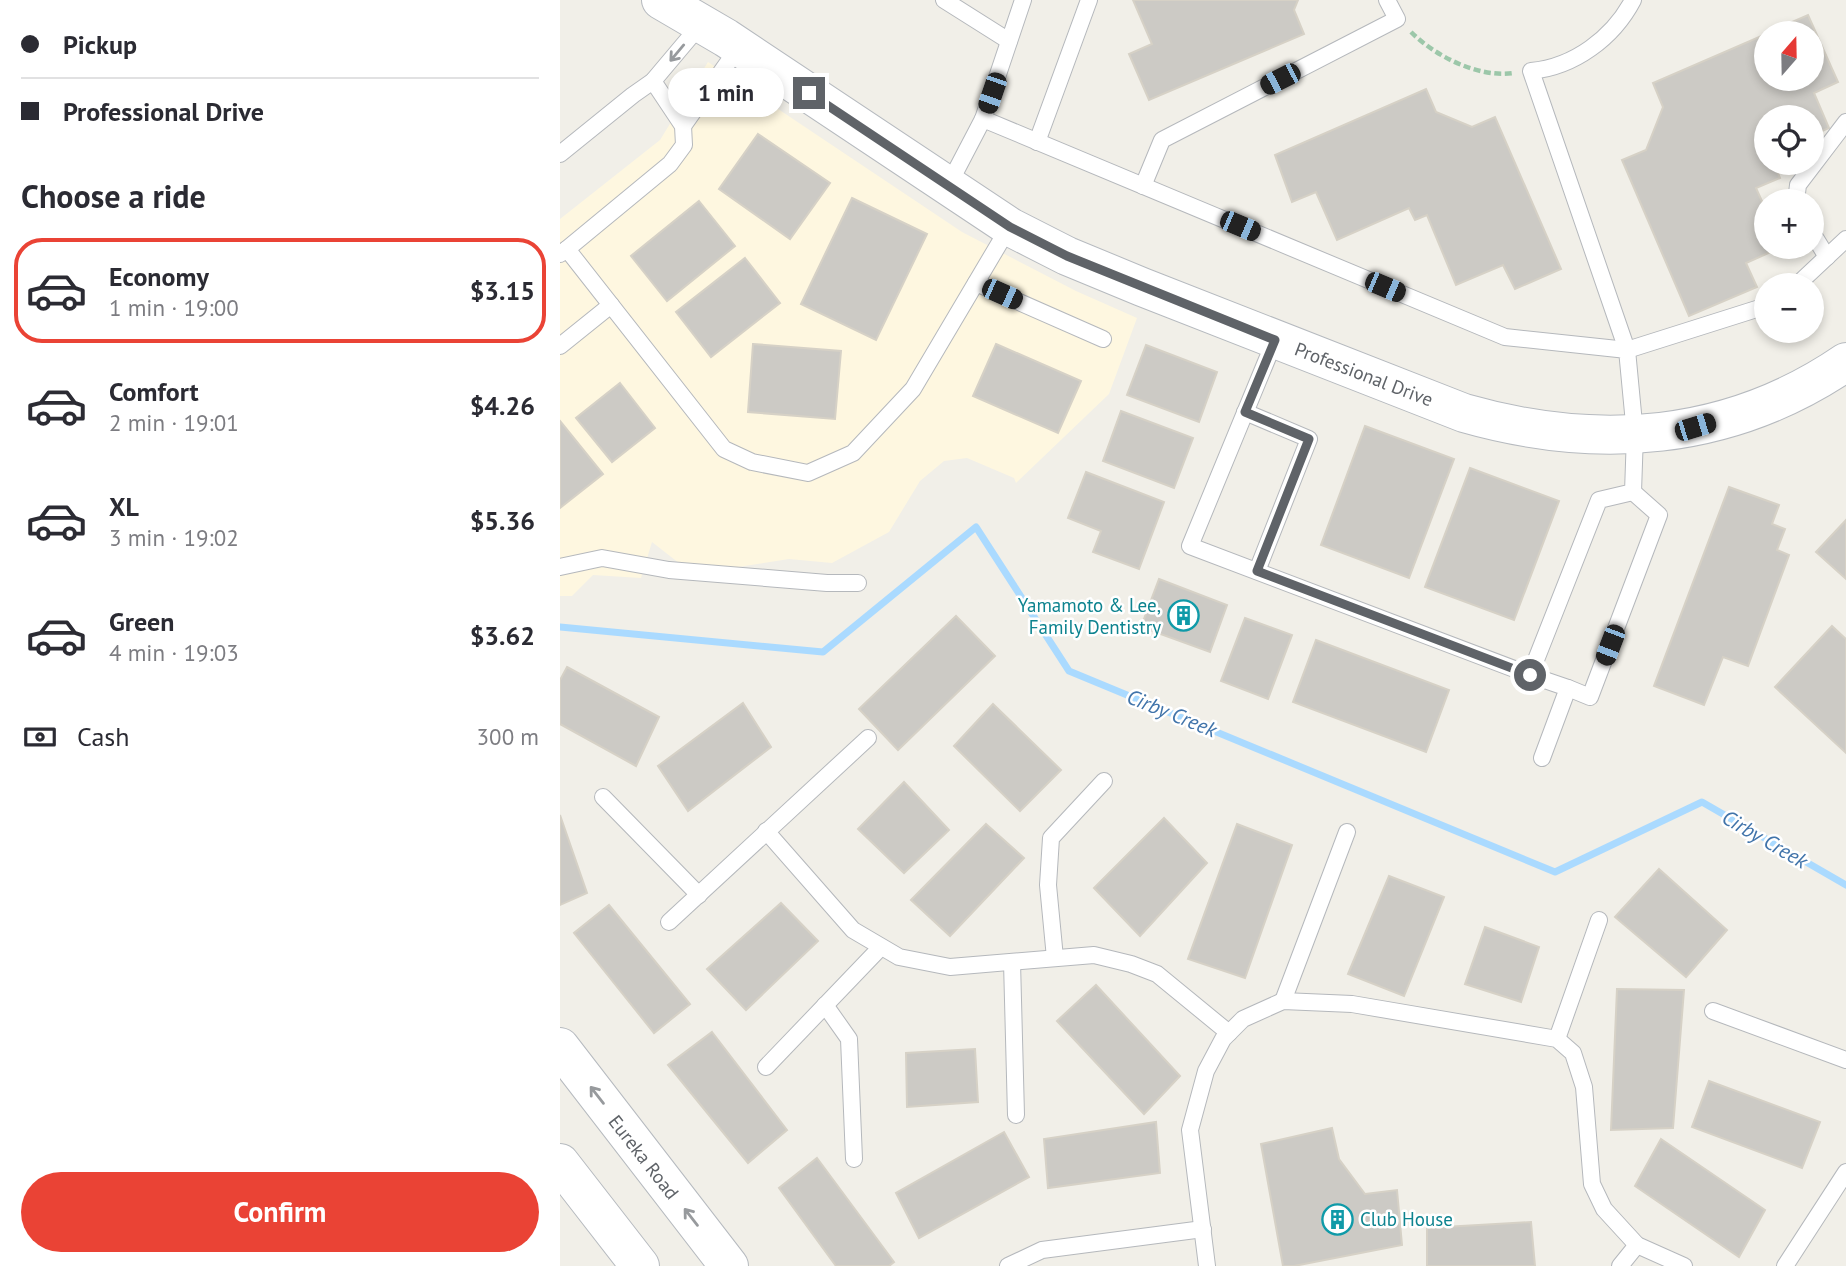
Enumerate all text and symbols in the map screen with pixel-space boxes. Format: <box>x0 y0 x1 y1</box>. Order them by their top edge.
north arrow <box>1754 21 1824 91</box>
map controls <box>1754 21 1824 343</box>
text: Pickup <box>63 28 137 61</box>
one-way arrow <box>669 43 685 61</box>
car <box>1257 60 1304 98</box>
callout: 1 min <box>669 68 784 118</box>
car <box>976 70 1009 116</box>
route end <box>793 77 825 109</box>
text: 1 min <box>698 78 754 107</box>
text: Professional Drive <box>63 95 264 128</box>
button: locate <box>1754 105 1824 175</box>
text: Choose a ride <box>21 175 206 217</box>
button: + <box>1754 189 1824 259</box>
car <box>1217 208 1264 244</box>
icon: car <box>25 259 88 322</box>
text: Economy <box>109 260 209 293</box>
car <box>1362 269 1409 305</box>
button: − <box>1754 273 1824 343</box>
text: $3.15 <box>470 274 535 307</box>
car <box>979 276 1026 312</box>
text: 1 min · 19:00 <box>109 293 239 322</box>
street label: Professional Drive <box>1291 337 1437 411</box>
icon: car <box>25 374 88 437</box>
text: Comfort <box>109 375 199 408</box>
text: $4.26 <box>470 389 535 422</box>
text: 2 min · 19:01 <box>109 408 239 437</box>
car <box>1672 411 1719 443</box>
icon: car <box>25 489 88 552</box>
text: XL <box>109 490 139 523</box>
text: $5.36 <box>470 504 535 537</box>
text: 3 min · 19:02 <box>109 523 239 552</box>
place label: Yamamoto & Lee, Family Dentistry <box>1018 593 1161 639</box>
building icon: Yamamoto & Lee, Family Dentistry <box>1167 599 1201 633</box>
icon: car <box>25 604 88 667</box>
text: Green <box>109 605 174 638</box>
text: $3.62 <box>470 619 535 652</box>
car <box>1593 622 1628 668</box>
text: 4 min · 19:03 <box>109 638 239 667</box>
route start <box>1514 659 1546 691</box>
water label: Cirby Creek <box>1123 683 1222 744</box>
icon: cash <box>21 718 59 756</box>
text: Cash <box>77 720 129 753</box>
text: 300 m <box>477 722 539 751</box>
water label: Cirby Creek <box>1717 804 1814 875</box>
one-way arrow <box>590 1087 605 1105</box>
street label: Eureka Road <box>604 1110 684 1204</box>
button: Confirm <box>21 1172 539 1252</box>
building icon: Club House <box>1320 1202 1354 1236</box>
place label: Club House <box>1360 1207 1453 1231</box>
one-way arrow <box>684 1209 699 1227</box>

